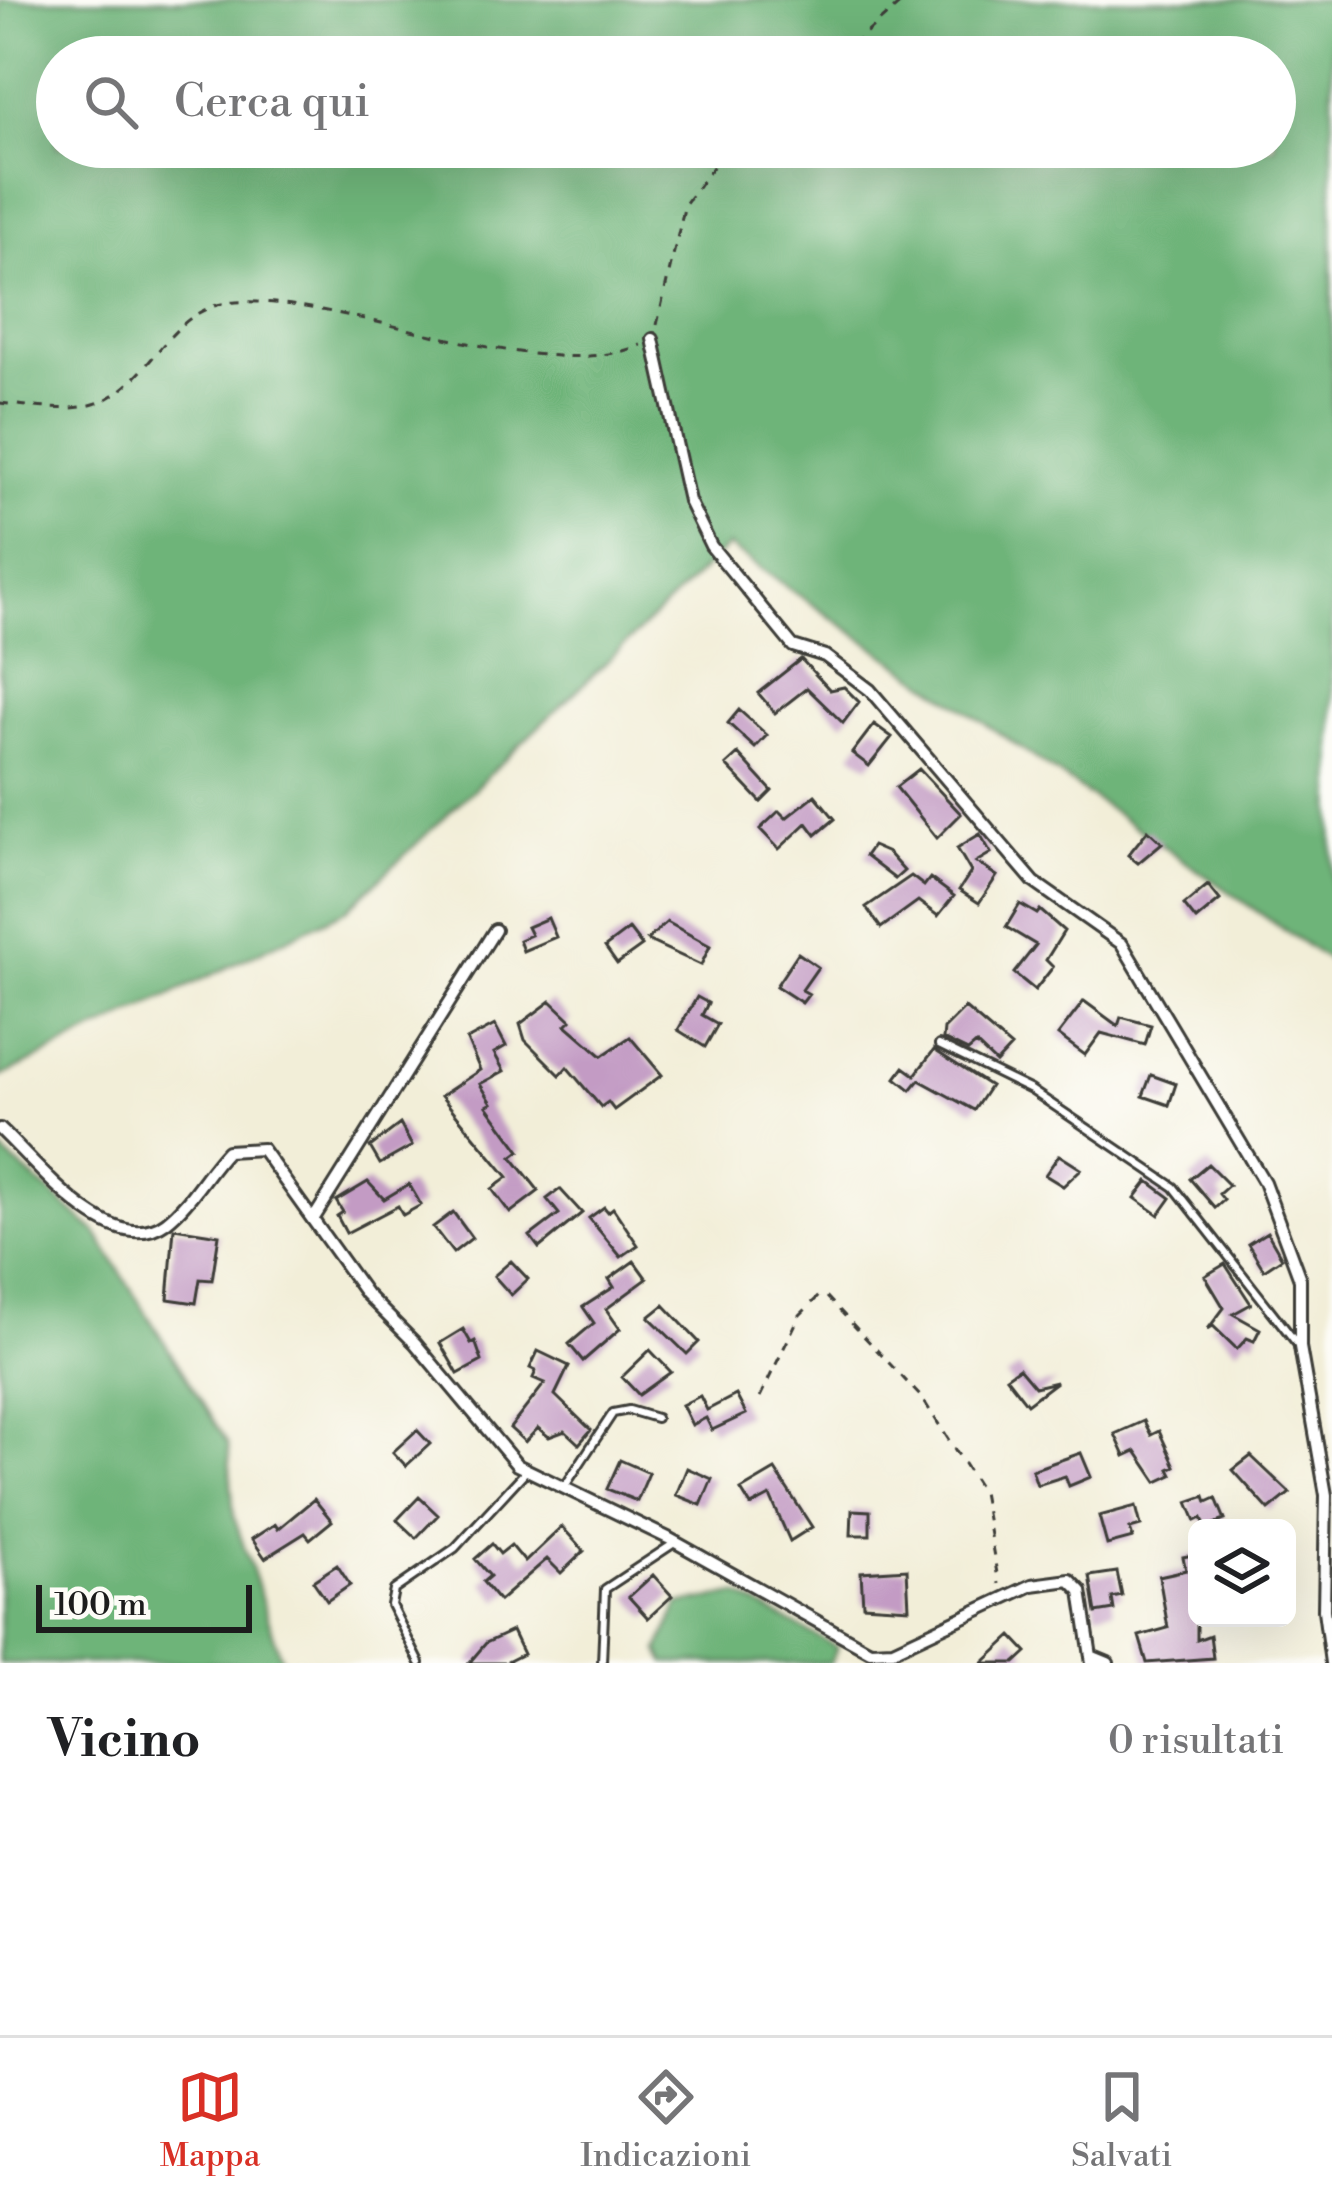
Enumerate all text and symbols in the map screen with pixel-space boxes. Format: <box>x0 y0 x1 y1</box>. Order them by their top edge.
search box <box>36 36 1296 168</box>
icon: search <box>78 69 144 135</box>
text: Cerca qui <box>174 74 370 131</box>
map controls <box>1188 1519 1296 1627</box>
button: layers <box>1188 1519 1296 1627</box>
scale bar <box>36 1579 252 1632</box>
text: 100 m <box>54 1585 147 1626</box>
text: Vicino <box>48 1709 201 1773</box>
text: 0 risultati <box>1108 1717 1284 1766</box>
tab: Mappa <box>160 2064 261 2177</box>
tab: Indicazioni <box>580 2064 751 2177</box>
tab: Salvati <box>1071 2064 1172 2177</box>

